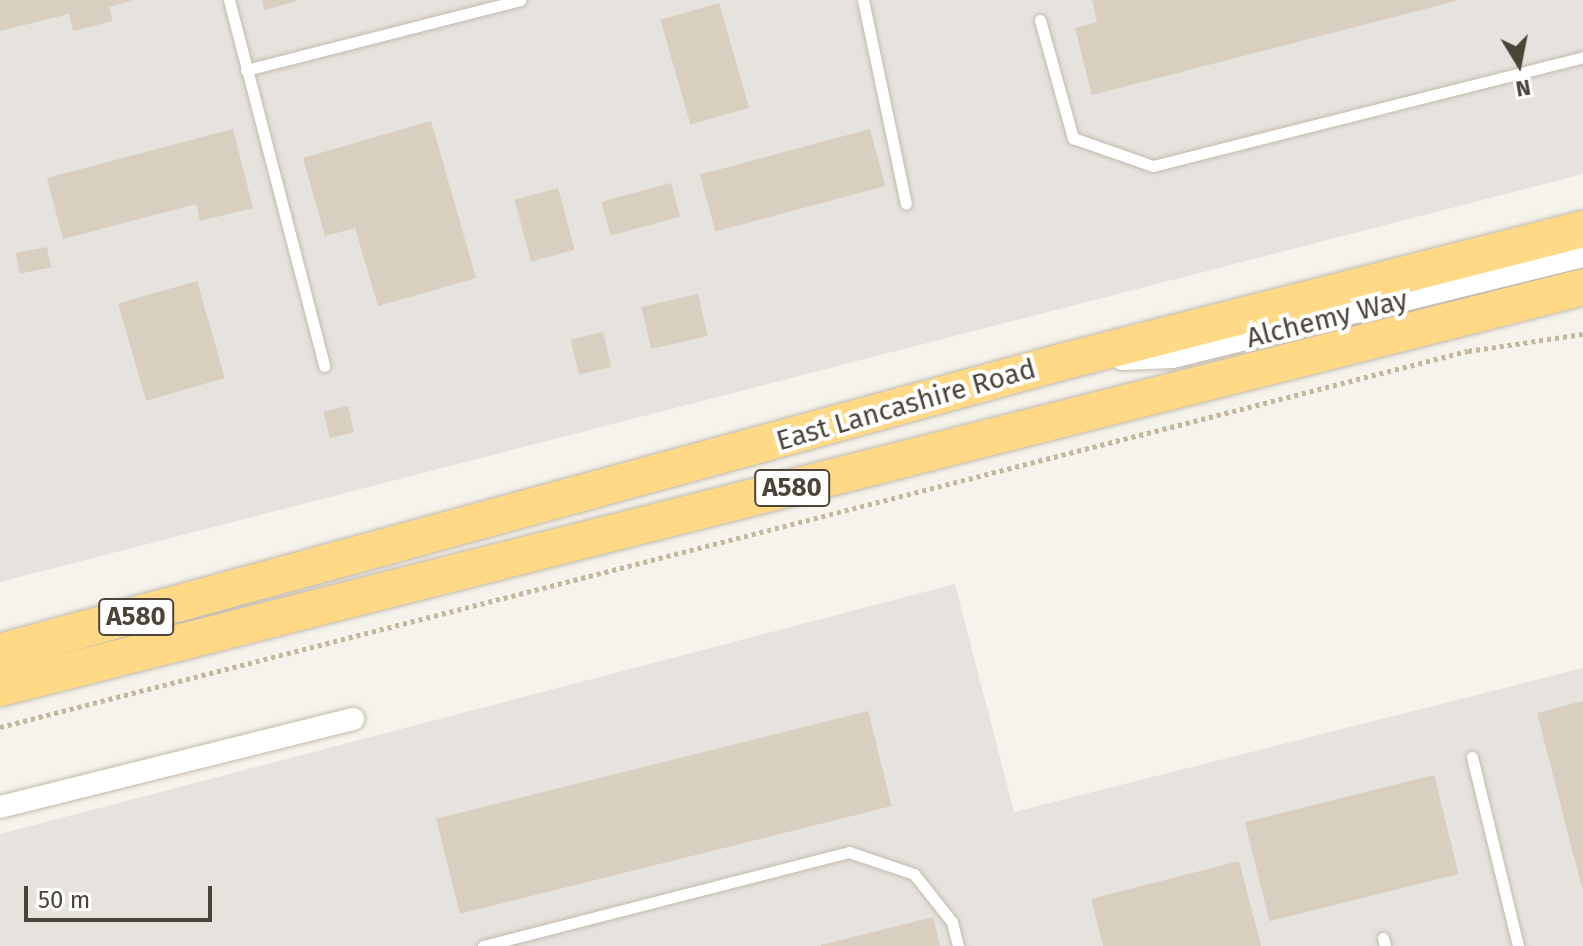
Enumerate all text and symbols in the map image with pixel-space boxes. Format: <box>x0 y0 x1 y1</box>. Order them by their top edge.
north arrow <box>1479 24 1559 104</box>
text: N <box>1514 74 1533 103</box>
street label: Alchemy Way <box>1243 283 1411 355</box>
street label: East Lancashire Road <box>772 352 1040 458</box>
road number: A580 <box>754 466 830 510</box>
road number: A580 <box>98 595 174 639</box>
scale bar <box>28 870 216 920</box>
text: 50 m <box>38 886 90 914</box>

